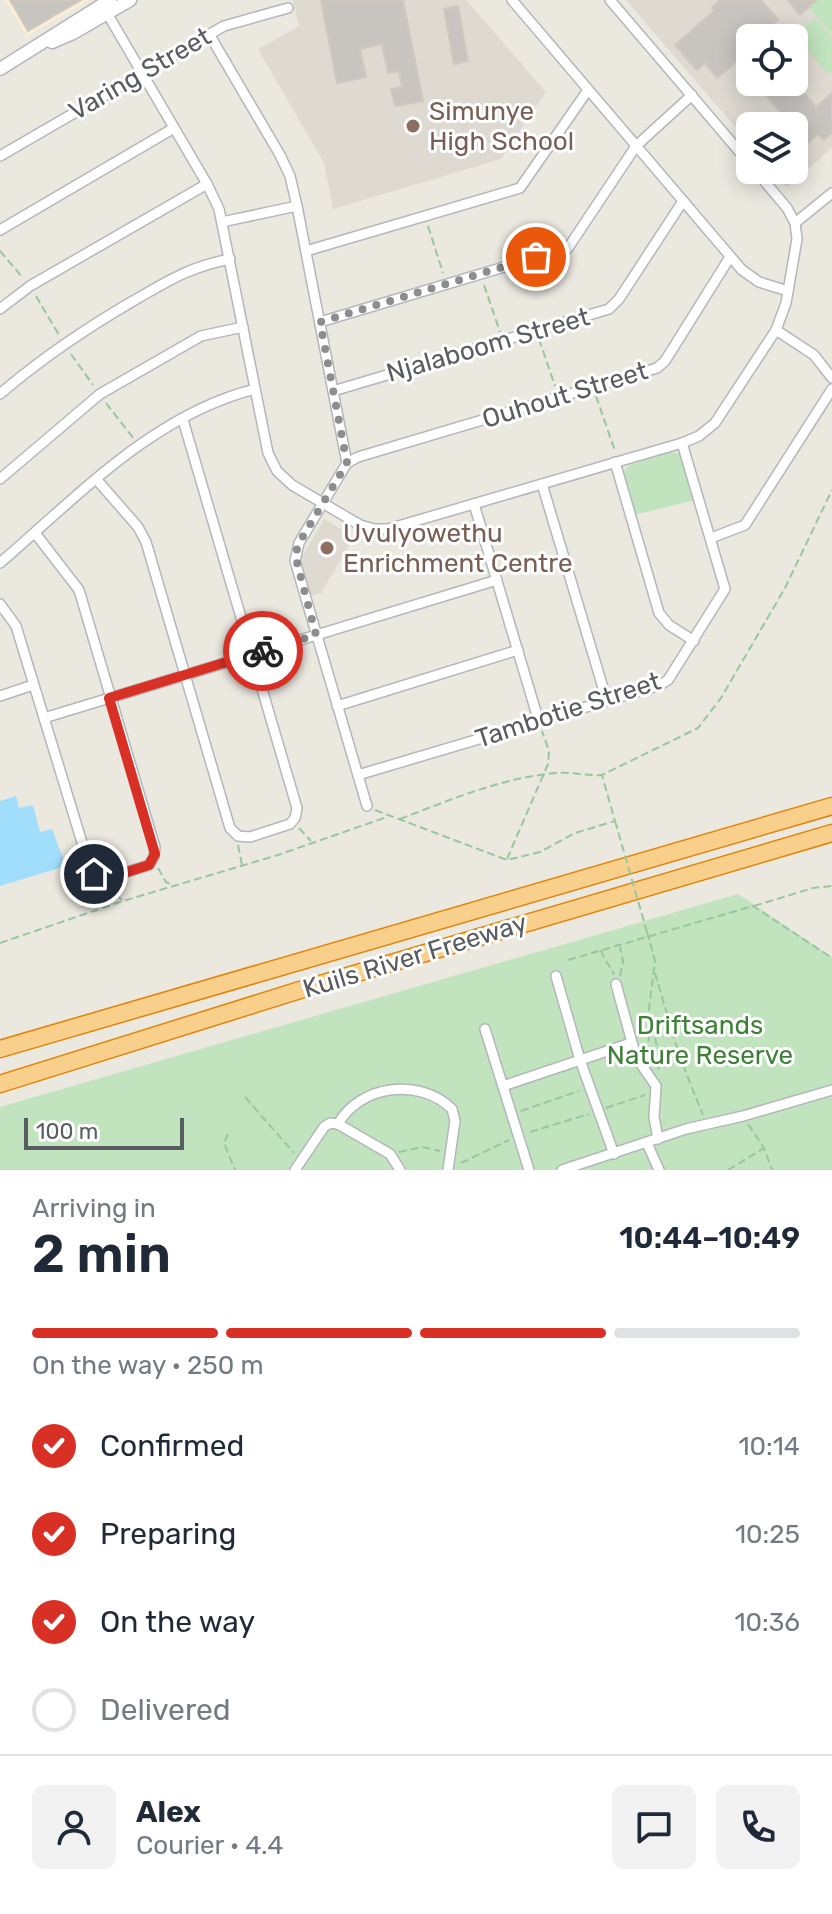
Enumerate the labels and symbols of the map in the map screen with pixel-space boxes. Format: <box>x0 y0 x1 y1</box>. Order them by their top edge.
street label: Varing Street <box>63 21 217 127</box>
place label: Simunye High School <box>429 96 574 157</box>
marker: Simunye High School <box>404 117 422 135</box>
pin <box>502 223 570 291</box>
street label: Njalaboom Street <box>383 301 593 389</box>
street label: Ouhout Street <box>479 355 651 435</box>
place label: Uvulyowethu Enrichment Centre <box>343 518 572 579</box>
marker: Uvulyowethu Enrichment Centre <box>318 539 336 557</box>
courier <box>223 611 303 691</box>
street label: Tambotie Street <box>471 665 665 755</box>
pin <box>60 840 128 908</box>
street label: Kuils River Freeway <box>299 907 531 1005</box>
park label: Driftsands Nature Reserve <box>607 1010 793 1071</box>
scale bar <box>24 1114 184 1150</box>

